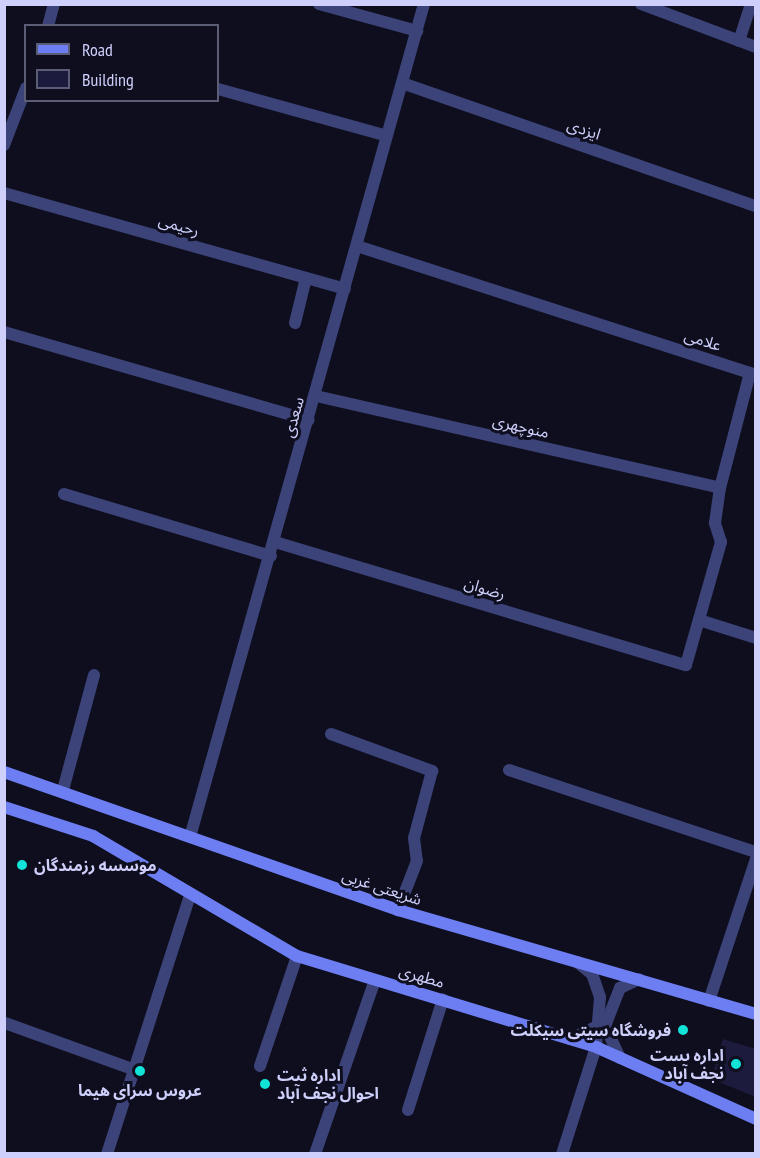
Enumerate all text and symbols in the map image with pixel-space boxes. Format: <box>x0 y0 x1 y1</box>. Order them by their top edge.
legend <box>24 24 219 102</box>
text: Road <box>82 38 113 61</box>
text: Building <box>82 68 134 91</box>
street label: ایزدی <box>565 114 603 144</box>
street label: رحیمی <box>156 210 202 240</box>
street label: علامی <box>682 325 724 355</box>
street label: سعدی <box>278 394 308 440</box>
street label: منوچهری <box>491 410 551 442</box>
street label: رضوان <box>462 573 508 603</box>
place label: موسسه رزمندگان <box>34 855 157 875</box>
marker: موسسه رزمندگان <box>15 858 29 872</box>
street label: شریعتی غربی <box>340 865 424 909</box>
street label: مطهری <box>397 960 447 992</box>
place label: فروشگاه سيتی سیکلت <box>511 1020 671 1040</box>
marker: فروشگاه سيتی سیکلت <box>676 1023 690 1037</box>
place label: اداره پست نجف آباد <box>650 1045 724 1083</box>
marker: اداره پست نجف آباد <box>729 1057 743 1071</box>
marker: عروس سرای هیما <box>133 1064 147 1078</box>
place label: اداره ثبت احوال نجف آباد <box>277 1065 379 1103</box>
marker: اداره ثبت احوال نجف آباد <box>258 1077 272 1091</box>
place label: عروس سرای هیما <box>78 1080 202 1100</box>

